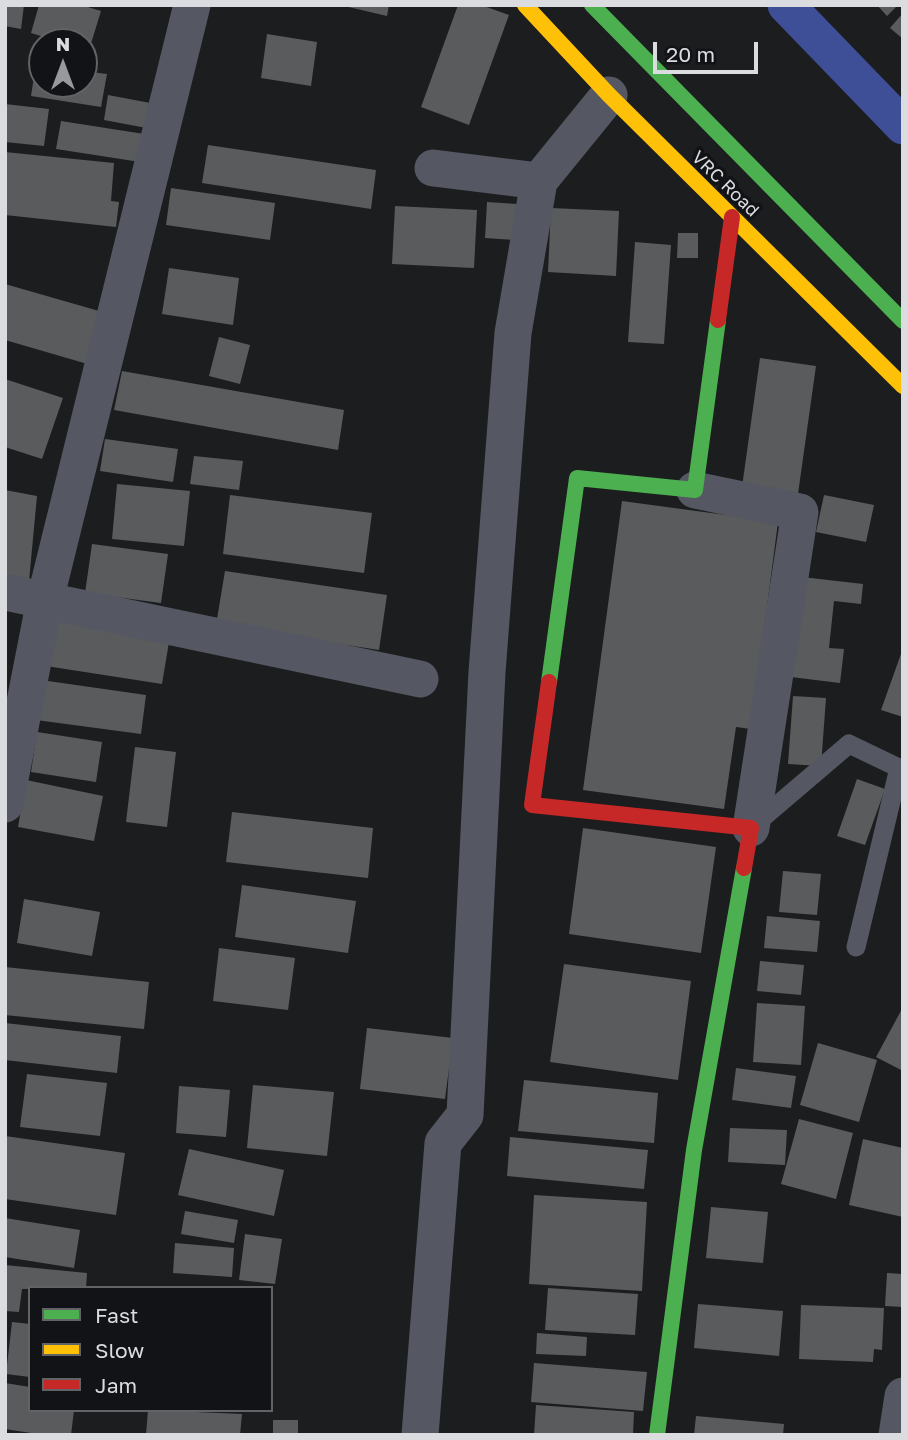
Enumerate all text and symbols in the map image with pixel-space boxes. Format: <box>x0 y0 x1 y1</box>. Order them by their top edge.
north arrow <box>28 28 98 98</box>
scale bar <box>656 28 761 72</box>
text: N <box>56 32 70 55</box>
text: 20 m <box>666 41 715 67</box>
street label: VRC Road <box>687 147 763 221</box>
legend <box>28 1286 273 1412</box>
text: Fast <box>95 1302 138 1328</box>
text: Slow <box>95 1337 144 1363</box>
text: Jam <box>95 1372 137 1398</box>

